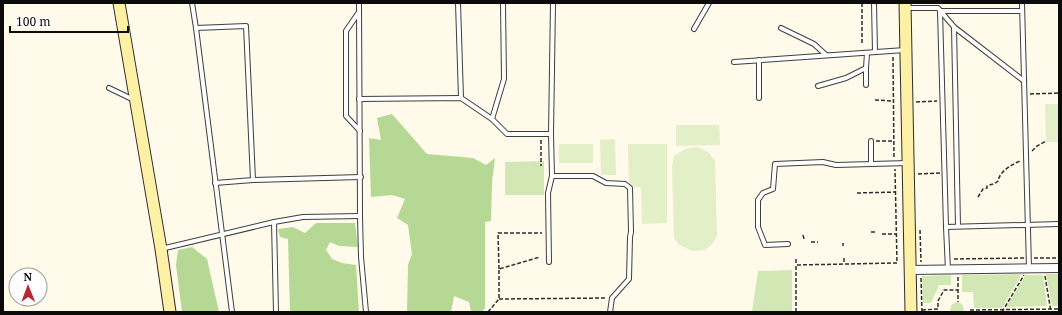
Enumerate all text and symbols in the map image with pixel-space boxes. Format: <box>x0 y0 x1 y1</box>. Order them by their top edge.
scale bar <box>10 8 128 34</box>
text: 100 m <box>16 13 51 30</box>
north arrow <box>8 267 48 307</box>
text: N <box>23 269 33 284</box>

